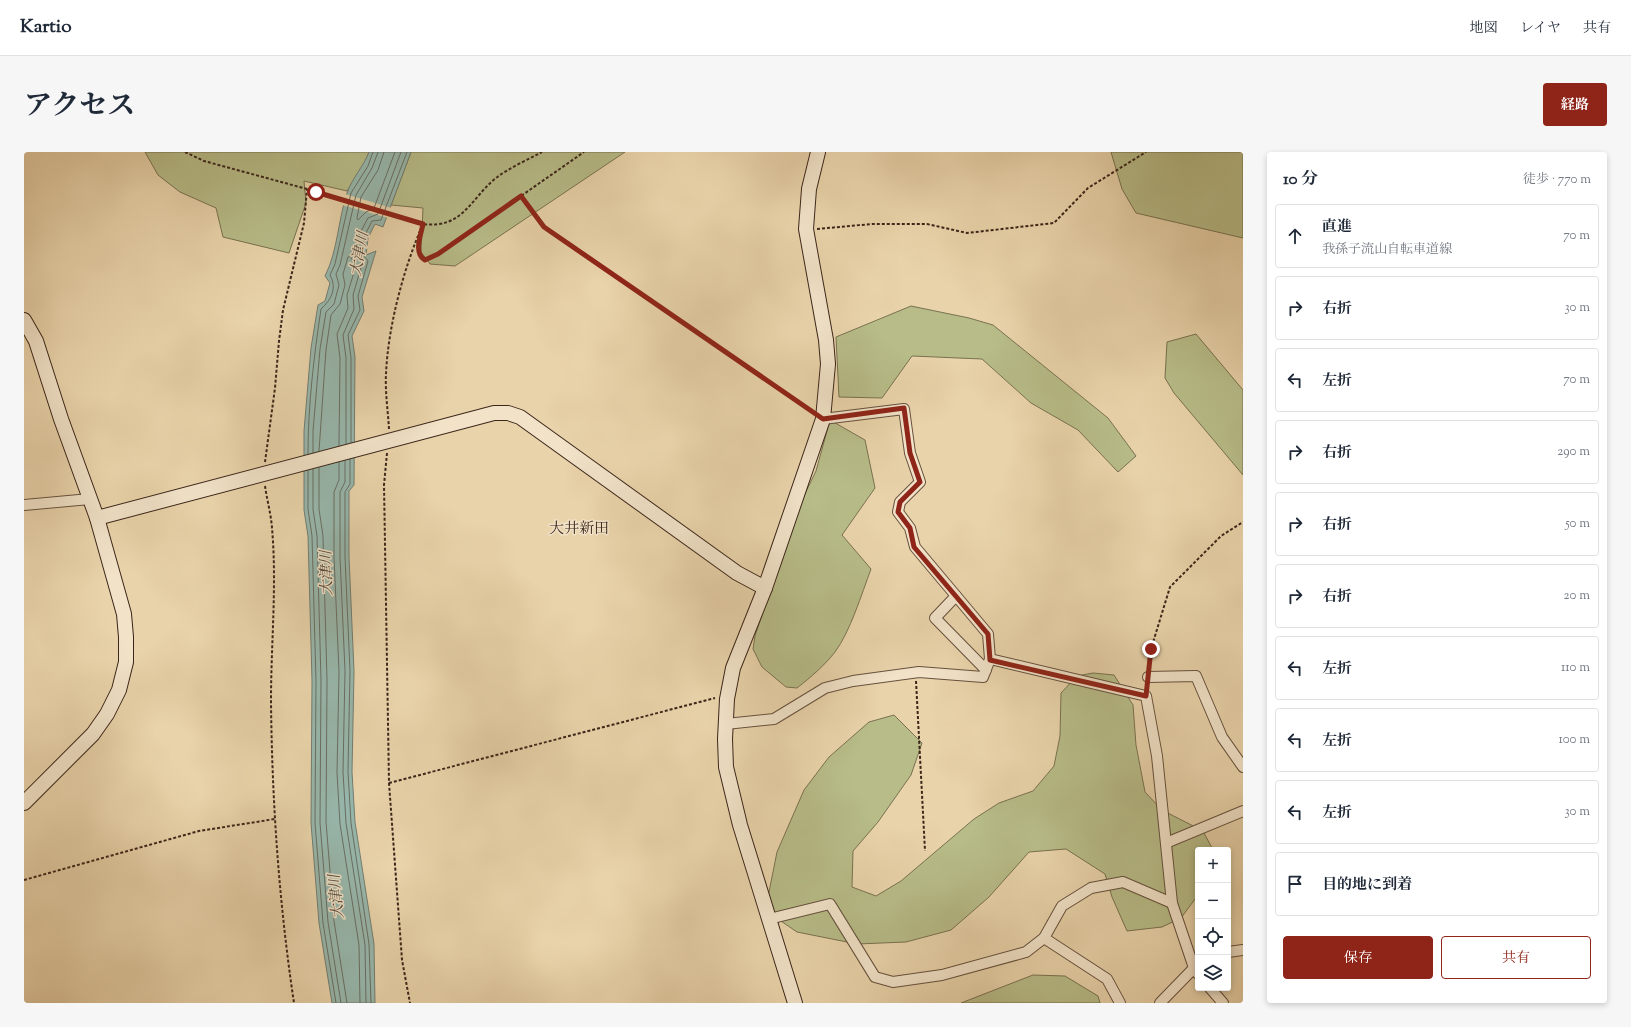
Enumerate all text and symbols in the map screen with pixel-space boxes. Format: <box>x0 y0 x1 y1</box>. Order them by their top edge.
text: Kartio <box>20 14 72 41</box>
text: 地図 <box>1470 19 1498 39</box>
text: レイヤ <box>1520 19 1561 39</box>
text: 共有 <box>1583 19 1611 39</box>
button: 経路 <box>1543 83 1607 126</box>
text: アクセス <box>24 87 135 127</box>
text: 10 分 <box>1283 168 1318 192</box>
text: 徒歩 · 770 m <box>1523 171 1591 189</box>
route start <box>307 183 325 201</box>
text: 直進 <box>1322 217 1352 238</box>
icon: ahead <box>1284 225 1306 247</box>
text: 70 m <box>1563 227 1590 245</box>
water label: 大津川 <box>346 228 375 278</box>
text: 我孫子流山自転車道線 <box>1322 241 1452 259</box>
icon: right <box>1284 297 1306 319</box>
text: 右折 <box>1322 299 1352 320</box>
text: 30 m <box>1564 299 1590 317</box>
icon: left <box>1284 369 1306 391</box>
text: 左折 <box>1322 371 1352 392</box>
text: 70 m <box>1563 371 1590 389</box>
icon: right <box>1284 441 1306 463</box>
text: 右折 <box>1322 443 1352 464</box>
text: 290 m <box>1557 443 1590 461</box>
icon: right <box>1284 513 1306 535</box>
text: 右折 <box>1322 515 1352 536</box>
text: 50 m <box>1565 515 1590 533</box>
district label: 大井新田 <box>549 519 609 540</box>
water label: 大津川 <box>317 548 338 596</box>
icon: right <box>1284 585 1306 607</box>
text: 右折 <box>1322 587 1352 608</box>
text: 20 m <box>1564 587 1590 605</box>
route end <box>1142 640 1160 658</box>
icon: left <box>1284 657 1306 679</box>
text: 左折 <box>1322 659 1352 680</box>
text: 110 m <box>1561 659 1590 677</box>
icon: left <box>1284 729 1306 751</box>
text: 左折 <box>1322 731 1352 752</box>
text: 100 m <box>1558 731 1590 749</box>
icon: left <box>1284 801 1306 823</box>
text: 左折 <box>1322 803 1352 824</box>
text: 30 m <box>1564 803 1590 821</box>
map controls <box>1195 847 1231 991</box>
button: + <box>1195 847 1231 883</box>
water label: 大津川 <box>324 871 350 920</box>
icon: arrive <box>1284 873 1306 895</box>
text: 目的地に到着 <box>1322 875 1412 896</box>
button: − <box>1195 883 1231 919</box>
button: locate <box>1195 919 1231 955</box>
button: 保存 <box>1283 936 1433 979</box>
button: 共有 <box>1441 936 1591 979</box>
button: layers <box>1195 955 1231 991</box>

